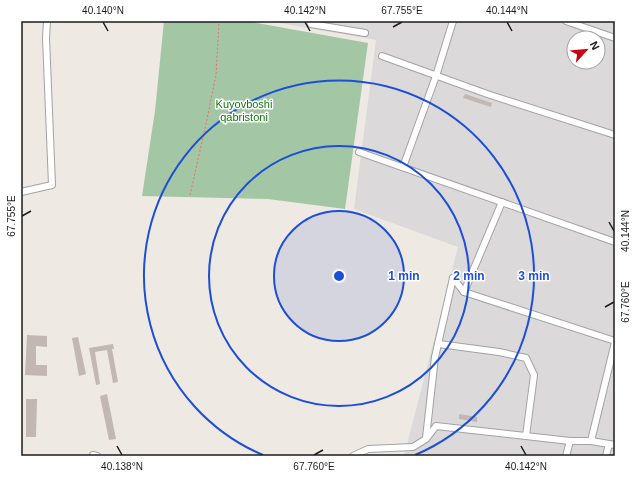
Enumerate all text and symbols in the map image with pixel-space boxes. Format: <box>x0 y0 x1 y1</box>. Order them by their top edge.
text: 40.140°N <box>82 5 124 16</box>
text: 40.142°N <box>284 5 326 16</box>
text: 67.755°E <box>381 5 423 16</box>
text: 40.144°N <box>486 5 528 16</box>
north arrow <box>566 30 606 70</box>
text: N <box>588 39 602 52</box>
park label: Kuyovboshi qabristoni <box>216 98 272 123</box>
text: 67.755°E <box>6 195 17 237</box>
text: 40.144°N <box>620 210 631 252</box>
centre of rings <box>332 269 346 283</box>
text: 1 min <box>388 269 420 283</box>
text: 2 min <box>453 269 485 283</box>
text: 3 min <box>518 269 550 283</box>
text: 67.760°E <box>620 281 631 323</box>
text: 40.138°N <box>101 461 143 472</box>
text: 67.760°E <box>293 461 335 472</box>
text: 40.142°N <box>505 461 547 472</box>

